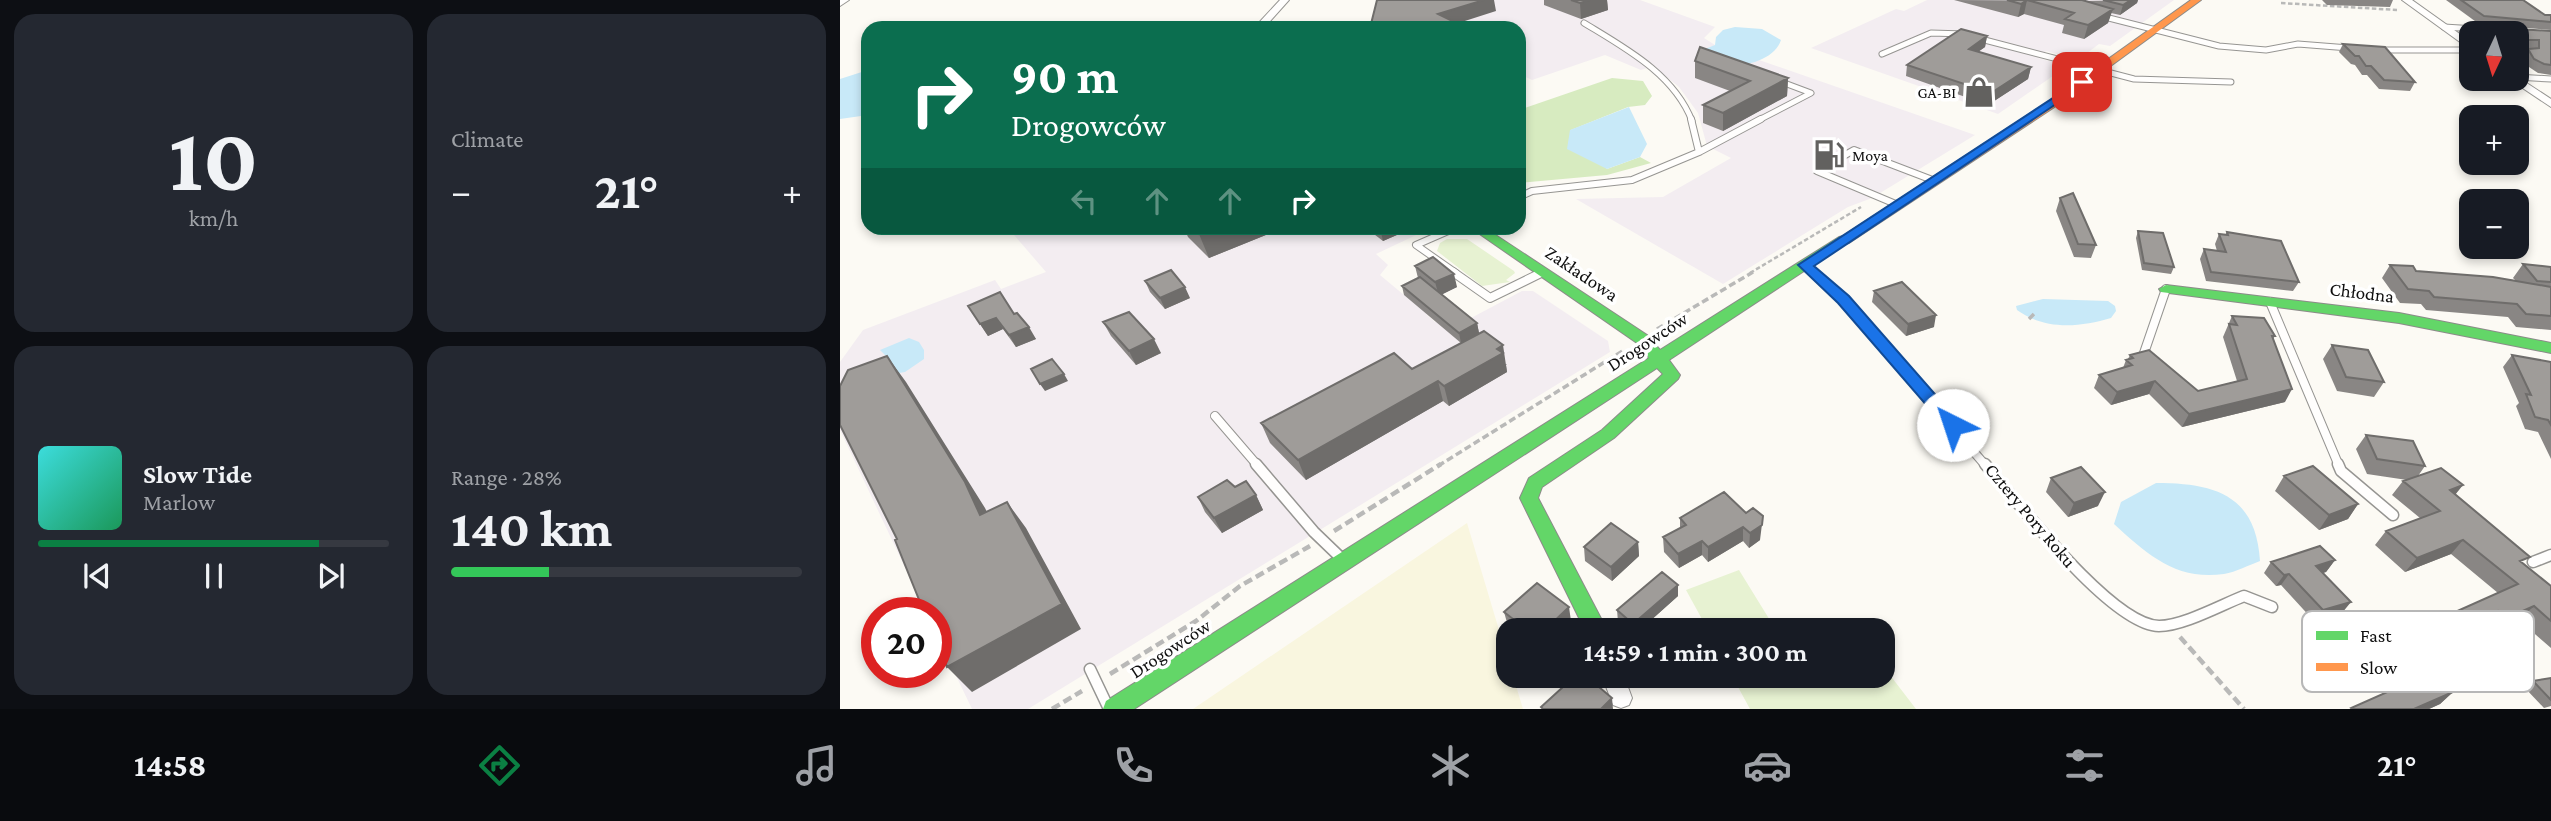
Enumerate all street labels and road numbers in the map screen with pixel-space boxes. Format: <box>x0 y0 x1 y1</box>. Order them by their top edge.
street label: Zakładowa <box>1541 241 1622 306</box>
street label: Chłodna <box>2328 278 2396 307</box>
street label: Drogowców <box>1603 308 1692 375</box>
street label: Cztery Pory Roku <box>1981 459 2080 572</box>
street label: Drogowców <box>1126 615 1215 682</box>

